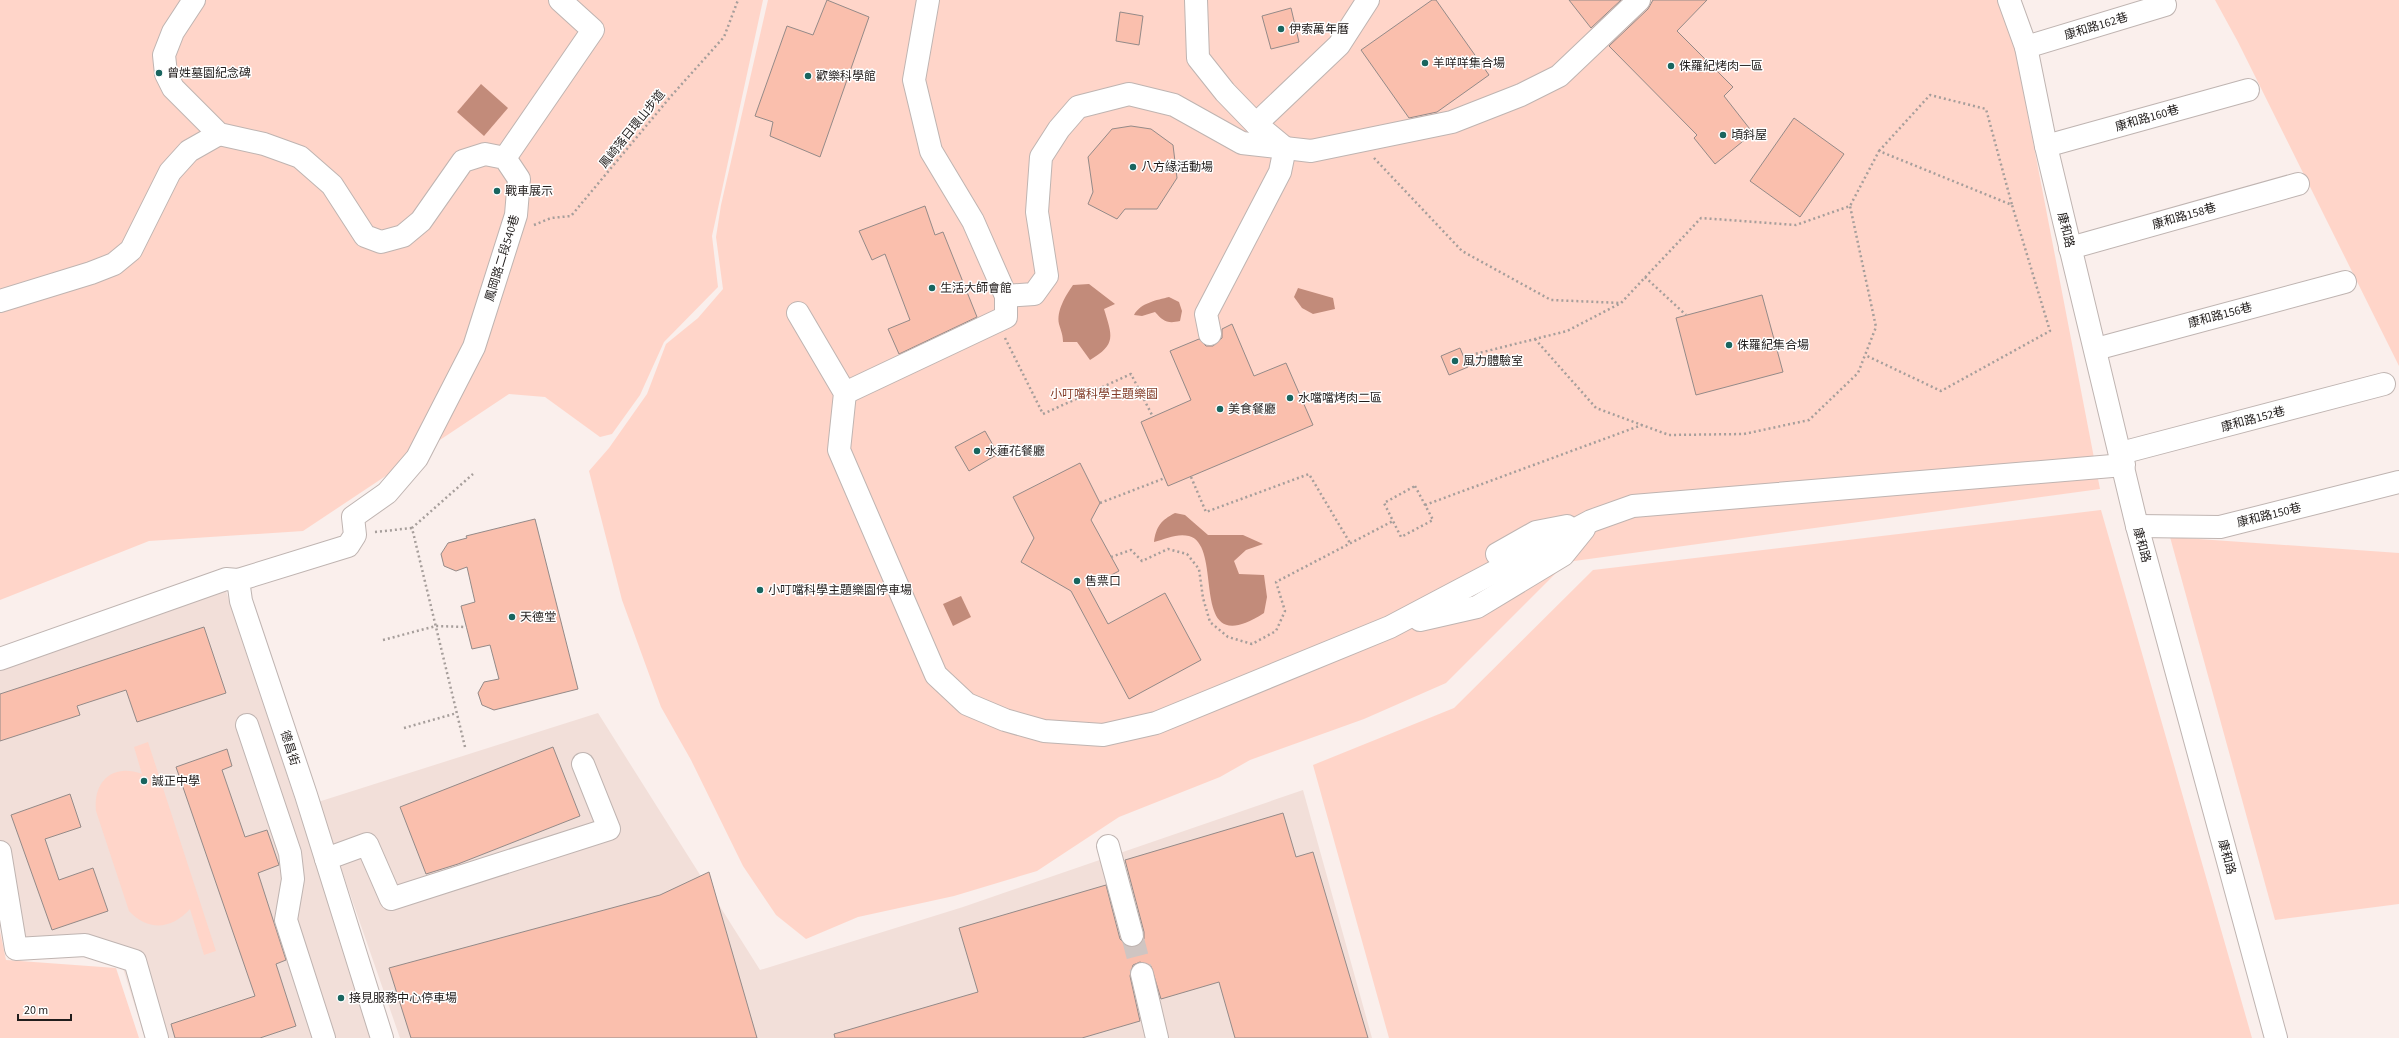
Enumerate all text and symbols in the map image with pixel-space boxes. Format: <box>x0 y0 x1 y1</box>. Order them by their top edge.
street label: 康和路162巷 <box>2062 9 2130 44</box>
place label: 伊索萬年曆 <box>1289 21 1349 38</box>
marker: 伊索萬年曆 <box>1276 24 1286 34</box>
place label: 羊咩咩集合場 <box>1433 55 1505 72</box>
marker: 羊咩咩集合場 <box>1420 58 1430 68</box>
place label: 侏羅紀烤肉一區 <box>1679 58 1763 75</box>
marker: 侏羅紀烤肉一區 <box>1666 61 1676 71</box>
place label: 曾姓墓園紀念碑 <box>167 65 251 82</box>
marker: 曾姓墓園紀念碑 <box>154 68 164 78</box>
place label: 歡樂科學館 <box>816 68 876 85</box>
marker: 歡樂科學館 <box>803 71 813 81</box>
street label: 鳳崎落日環山步道 <box>596 87 669 172</box>
street label: 康和路160巷 <box>2113 101 2181 136</box>
place label: 頃斜屋 <box>1731 127 1767 144</box>
marker: 頃斜屋 <box>1718 130 1728 140</box>
place label: 八方緣活動場 <box>1141 159 1213 176</box>
marker: 八方緣活動場 <box>1128 162 1138 172</box>
place label: 戰車展示 <box>505 183 553 200</box>
marker: 戰車展示 <box>492 186 502 196</box>
street label: 康和路158巷 <box>2150 199 2218 234</box>
street label: 康和路 <box>2053 211 2078 250</box>
street label: 鳳岡路二段540巷 <box>481 213 524 304</box>
place label: 生活大師會館 <box>940 280 1012 297</box>
marker: 生活大師會館 <box>927 283 937 293</box>
street label: 康和路156巷 <box>2186 299 2254 332</box>
place label: 侏羅紀集合場 <box>1737 337 1809 354</box>
marker: 侏羅紀集合場 <box>1724 340 1734 350</box>
place label: 風力體驗室 <box>1463 353 1523 370</box>
marker: 風力體驗室 <box>1450 356 1460 366</box>
park label: 小叮噹科學主題樂園 <box>1050 386 1158 403</box>
place label: 水噹噹烤肉二區 <box>1298 390 1382 407</box>
marker: 水噹噹烤肉二區 <box>1285 393 1295 403</box>
place label: 美食餐廳 <box>1228 401 1276 418</box>
street label: 康和路152巷 <box>2219 403 2287 436</box>
marker: 美食餐廳 <box>1215 404 1225 414</box>
place label: 水蓮花餐廳 <box>985 443 1045 460</box>
marker: 水蓮花餐廳 <box>972 446 982 456</box>
street label: 康和路150巷 <box>2235 499 2303 532</box>
street label: 康和路 <box>2129 526 2154 565</box>
place label: 售票口 <box>1085 573 1121 590</box>
marker: 售票口 <box>1072 576 1082 586</box>
place label: 小叮噹科學主題樂園停車場 <box>768 582 912 599</box>
marker: 小叮噹科學主題樂園停車場 <box>755 585 765 595</box>
place label: 天德堂 <box>520 609 556 626</box>
marker: 天德堂 <box>507 612 517 622</box>
street label: 德昌街 <box>276 728 303 768</box>
place label: 誠正中學 <box>152 773 200 790</box>
marker: 誠正中學 <box>139 776 149 786</box>
street label: 康和路 <box>2214 838 2239 877</box>
place label: 接見服務中心停車場 <box>349 990 457 1007</box>
marker: 接見服務中心停車場 <box>336 993 346 1003</box>
scale bar <box>18 996 71 1022</box>
text: 20 m <box>24 1002 48 1019</box>

